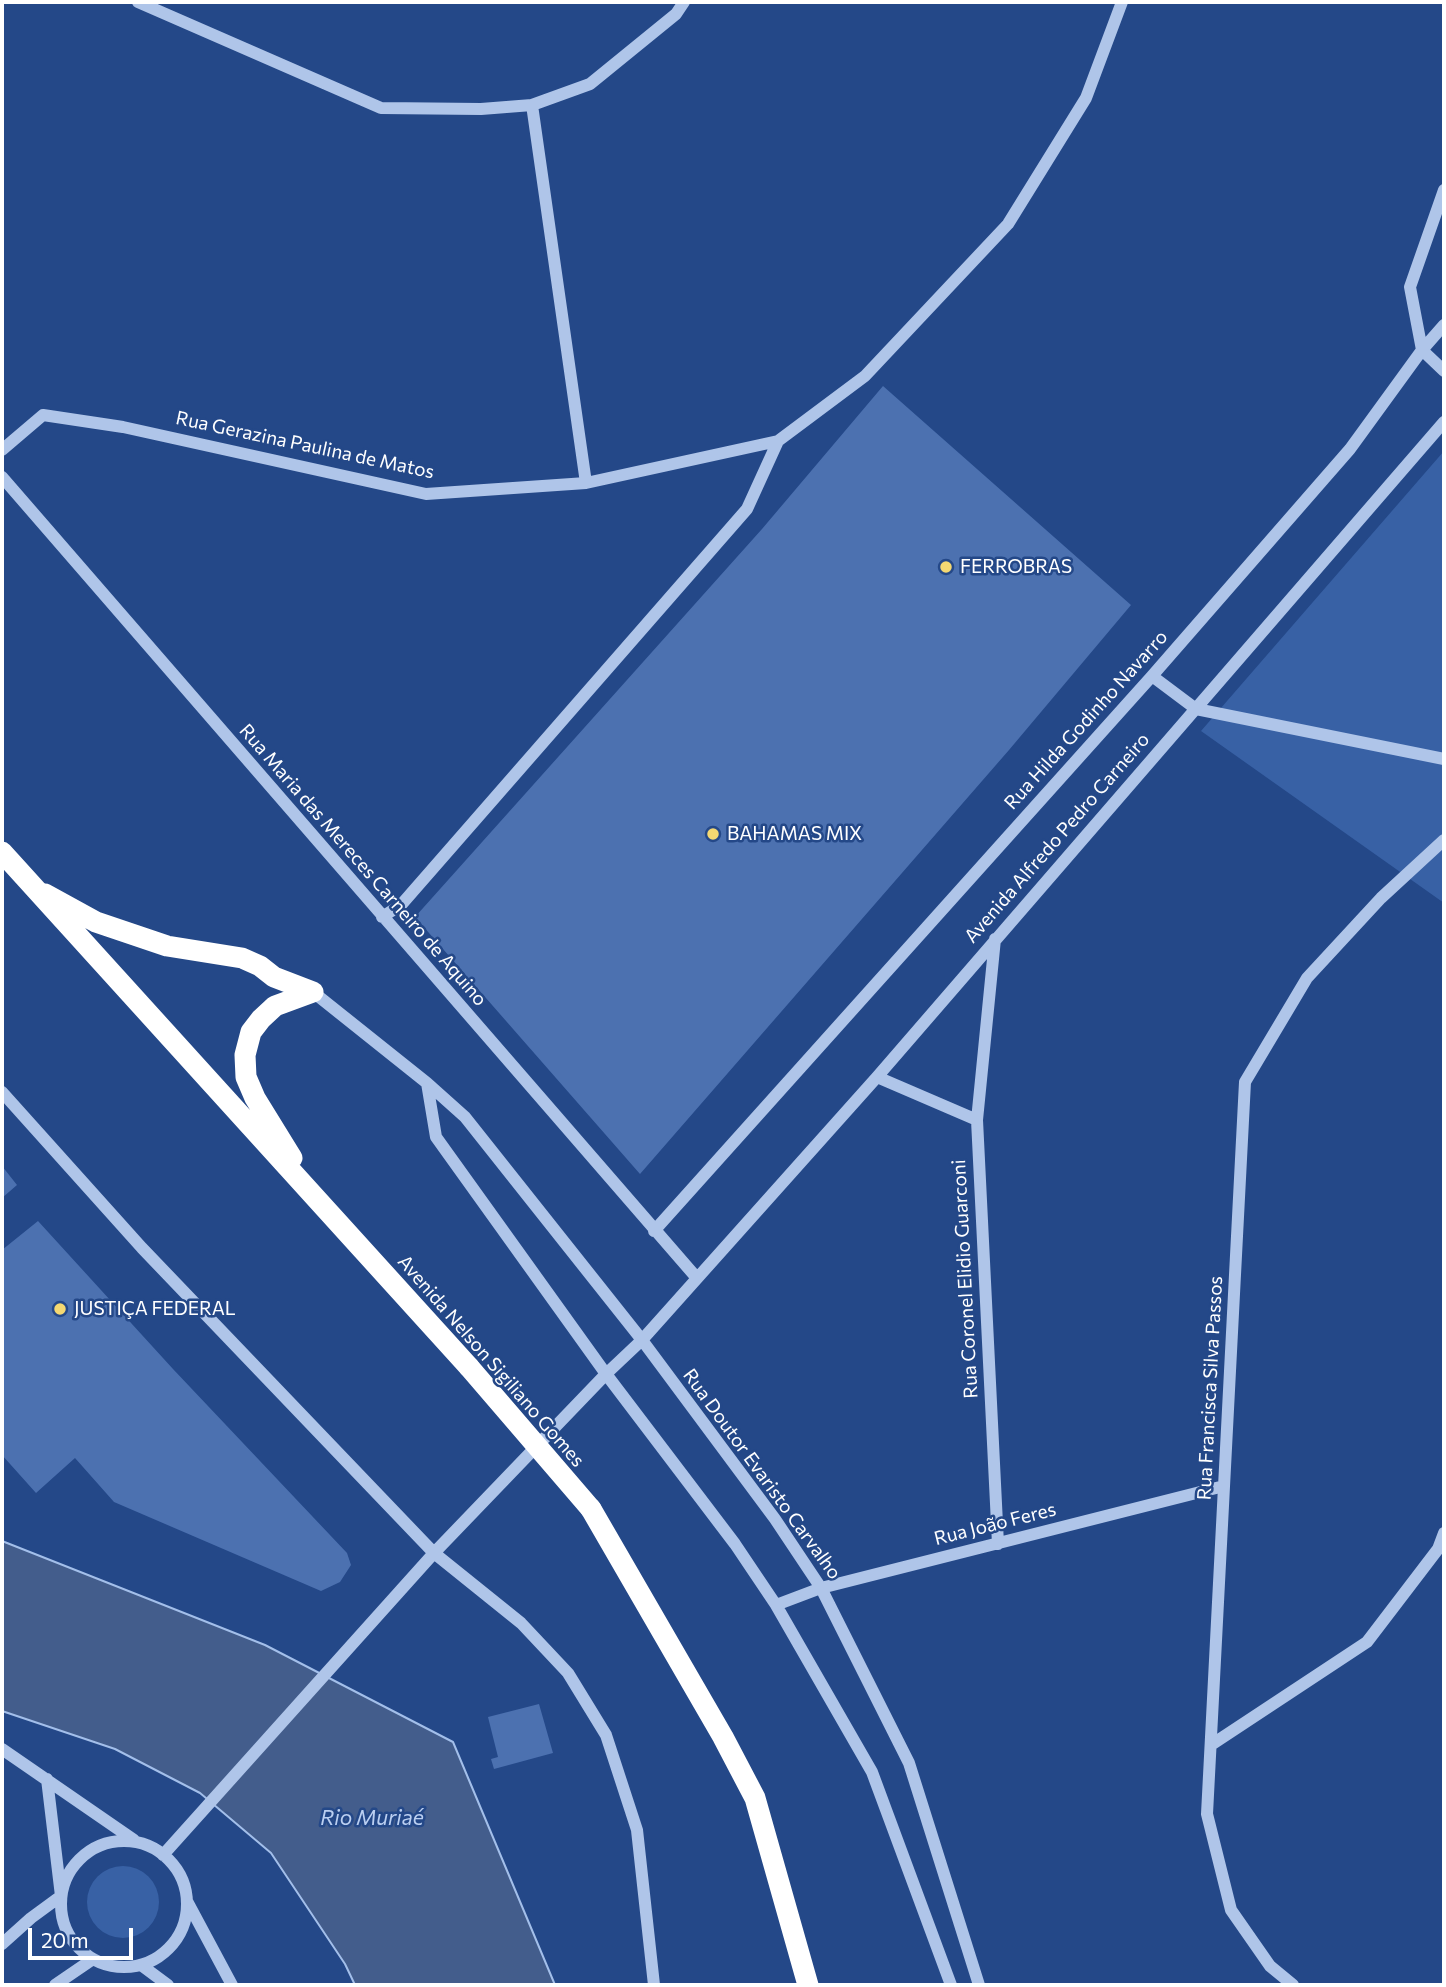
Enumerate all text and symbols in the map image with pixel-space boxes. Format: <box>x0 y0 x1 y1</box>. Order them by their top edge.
street label: Rua Gerazina Paulina de Matos <box>174 406 436 484</box>
place label: FERROBRAS <box>960 556 1072 578</box>
marker: FERROBRAS <box>938 559 954 575</box>
street label: Rua Hilda Godinho Navarro <box>1000 626 1172 814</box>
street label: Rua Maria das Mereces Carneiro de Aquino <box>234 719 492 1011</box>
street label: Avenida Alfredo Pedro Carneiro <box>960 728 1154 948</box>
place label: BAHAMAS MIX <box>727 823 862 845</box>
marker: BAHAMAS MIX <box>705 826 721 842</box>
street label: Rua Coronel Elidio Guarconi <box>947 1159 983 1399</box>
street label: Avenida Nelson Sigiliano Gomes <box>393 1250 589 1472</box>
street label: Rua Francisca Silva Passos <box>1193 1275 1227 1501</box>
place label: JUSTIÇA FEDERAL <box>74 1298 236 1320</box>
marker: JUSTIÇA FEDERAL <box>52 1301 68 1317</box>
street label: Rua Doutor Evaristo Carvalho <box>678 1364 846 1584</box>
street label: Rua João Feres <box>932 1498 1058 1550</box>
water label: Rio Muriaé <box>320 1805 424 1831</box>
scale bar <box>32 1913 136 1957</box>
text: 20 m <box>41 1927 89 1952</box>

